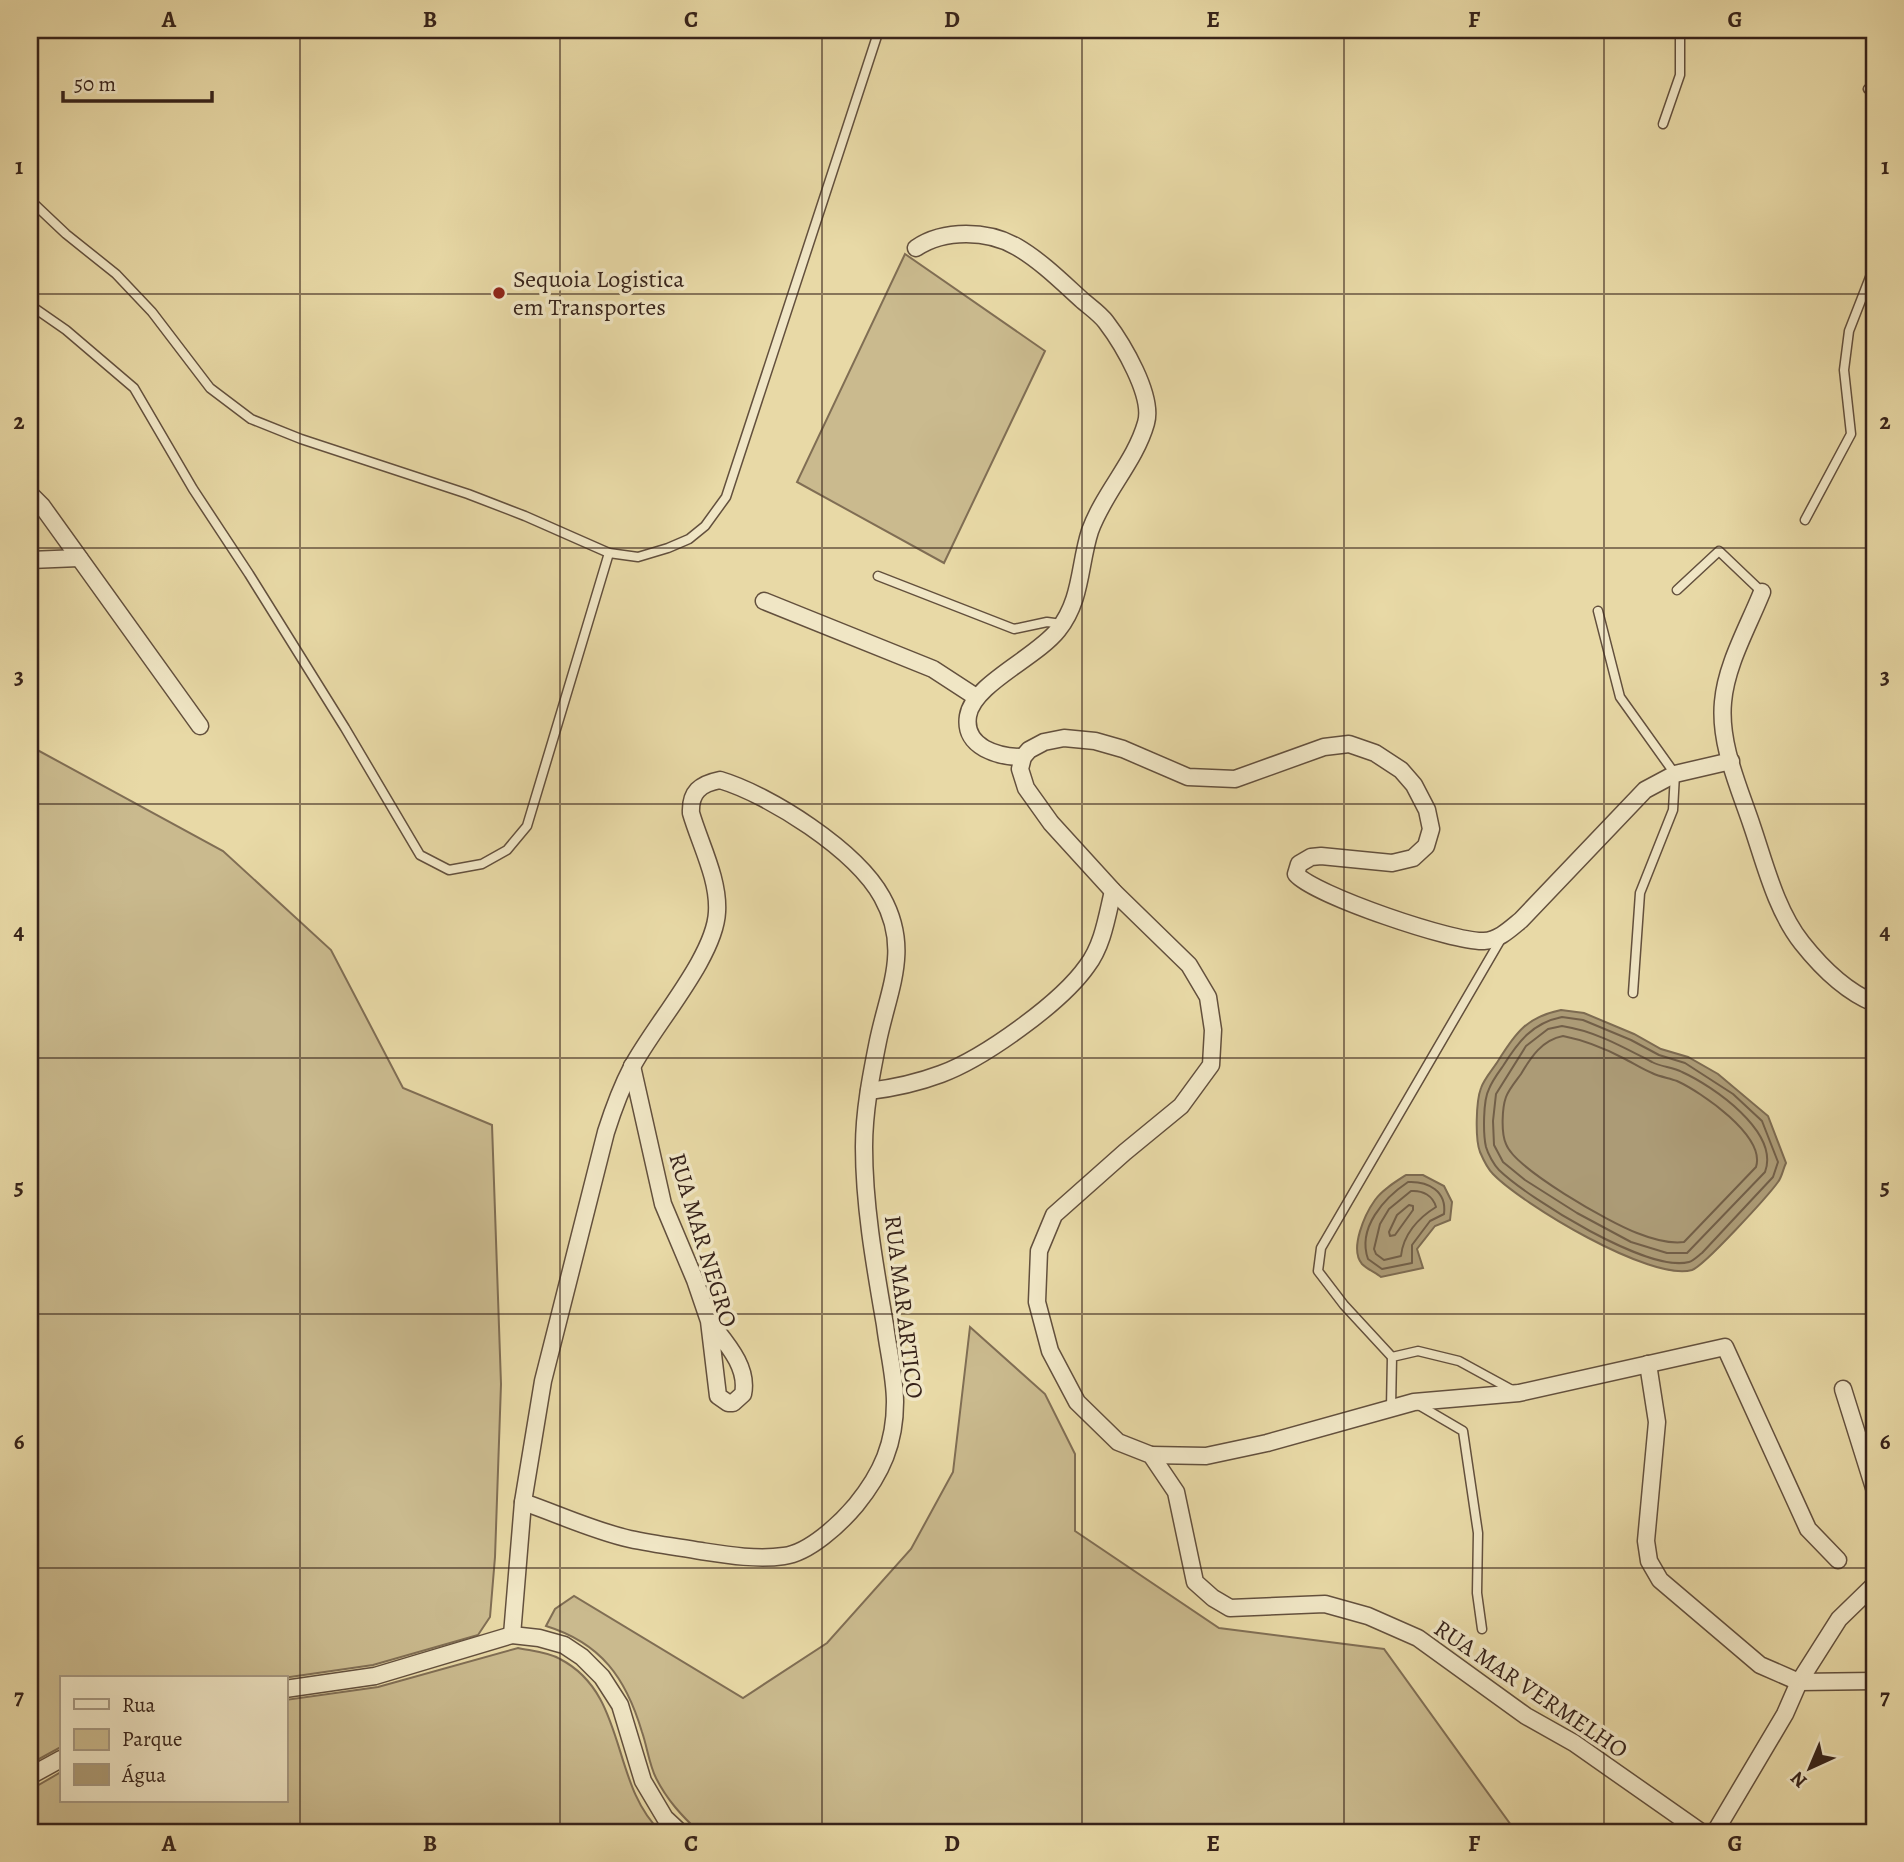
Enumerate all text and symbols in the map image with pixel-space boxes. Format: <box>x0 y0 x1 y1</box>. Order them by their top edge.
text: A <box>161 4 177 35</box>
text: B <box>423 4 437 35</box>
text: C <box>684 4 698 35</box>
text: D <box>944 4 960 35</box>
text: E <box>1206 4 1220 35</box>
text: F <box>1468 4 1481 35</box>
text: G <box>1727 4 1743 35</box>
scale bar <box>63 60 212 104</box>
text: 50 m <box>74 70 116 98</box>
text: 1 <box>15 151 23 182</box>
text: 1 <box>1881 151 1889 182</box>
place label: Sequoia Logistica em Transportes <box>513 263 685 323</box>
marker: Sequoia Logistica em Transportes <box>491 285 507 301</box>
text: 2 <box>13 406 25 437</box>
text: 2 <box>1879 406 1891 437</box>
text: 3 <box>14 661 24 692</box>
text: 3 <box>1880 661 1890 692</box>
text: 4 <box>14 916 25 947</box>
text: 4 <box>1880 916 1891 947</box>
street label: RUA MAR NEGRO <box>661 1149 745 1331</box>
text: 5 <box>14 1171 24 1202</box>
text: 5 <box>1880 1171 1890 1202</box>
street label: RUA MAR ARTICO <box>877 1213 931 1401</box>
text: 6 <box>14 1426 25 1457</box>
text: 6 <box>1880 1426 1891 1457</box>
street label: RUA MAR VERMELHO <box>1428 1612 1634 1766</box>
legend <box>60 1676 287 1802</box>
text: 7 <box>14 1681 24 1712</box>
text: 7 <box>1880 1681 1890 1712</box>
text: Rua <box>122 1691 156 1719</box>
text: Parque <box>122 1725 182 1753</box>
north arrow <box>1774 1732 1844 1802</box>
text: Água <box>121 1761 166 1789</box>
text: N <box>1785 1765 1813 1794</box>
text: A <box>161 1828 177 1859</box>
text: B <box>423 1828 437 1859</box>
text: C <box>684 1828 698 1859</box>
text: D <box>944 1828 960 1859</box>
text: E <box>1206 1828 1220 1859</box>
text: F <box>1468 1828 1481 1859</box>
text: G <box>1727 1828 1743 1859</box>

